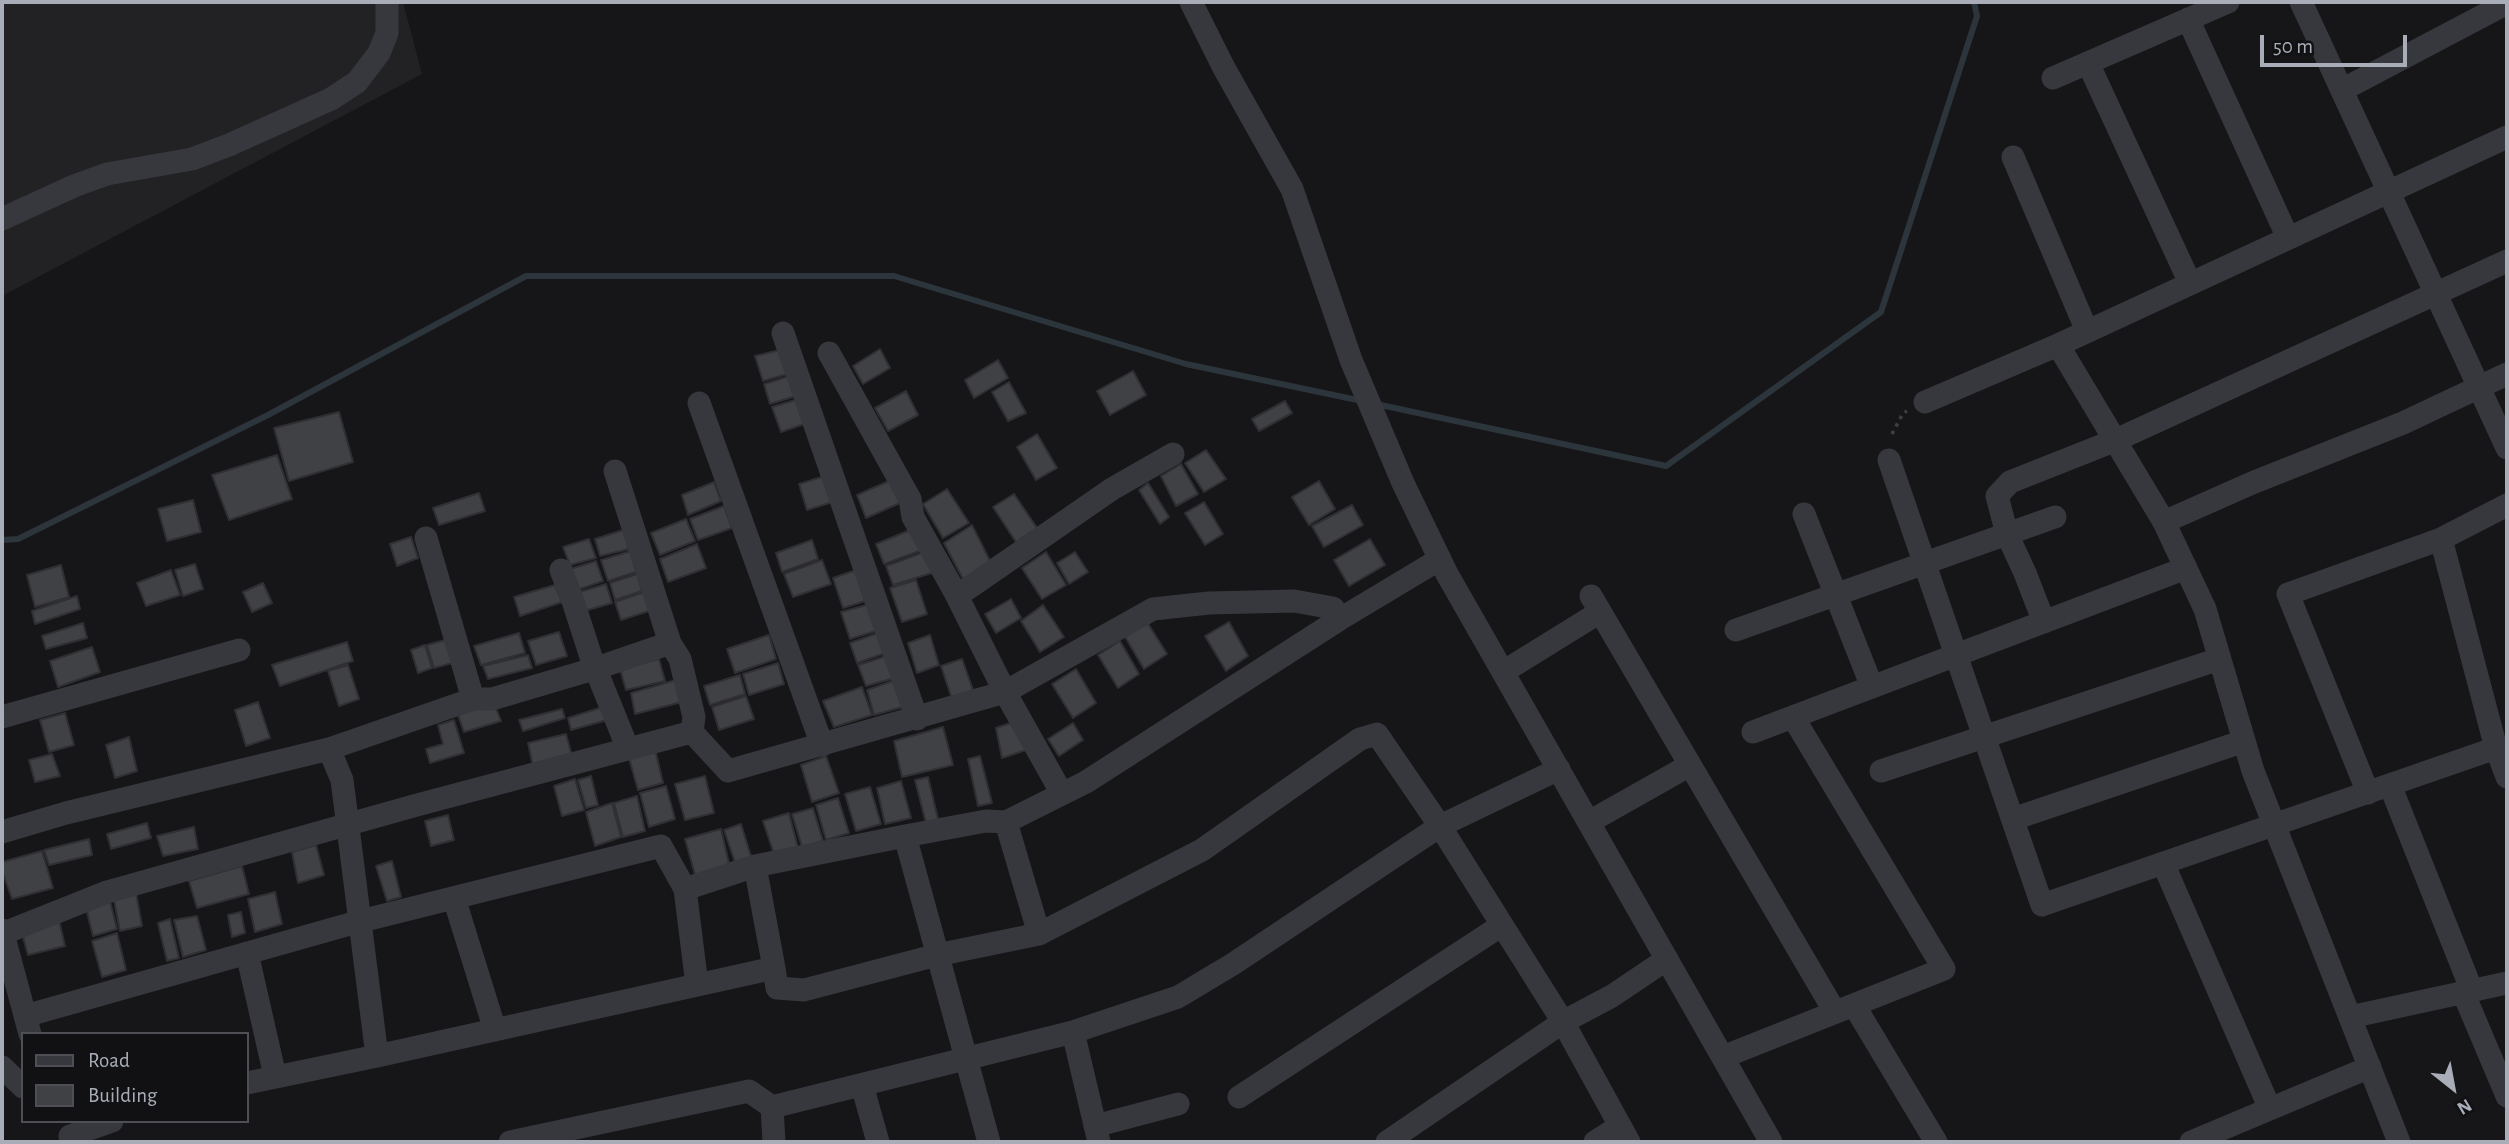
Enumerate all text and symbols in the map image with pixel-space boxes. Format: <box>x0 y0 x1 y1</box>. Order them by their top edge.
scale bar <box>2264 21 2411 65</box>
text: 50 m <box>2273 36 2313 57</box>
legend <box>21 1032 248 1123</box>
text: Road <box>88 1050 130 1071</box>
north arrow <box>2418 1053 2488 1123</box>
text: Building <box>88 1085 157 1106</box>
text: N <box>2454 1095 2475 1118</box>

